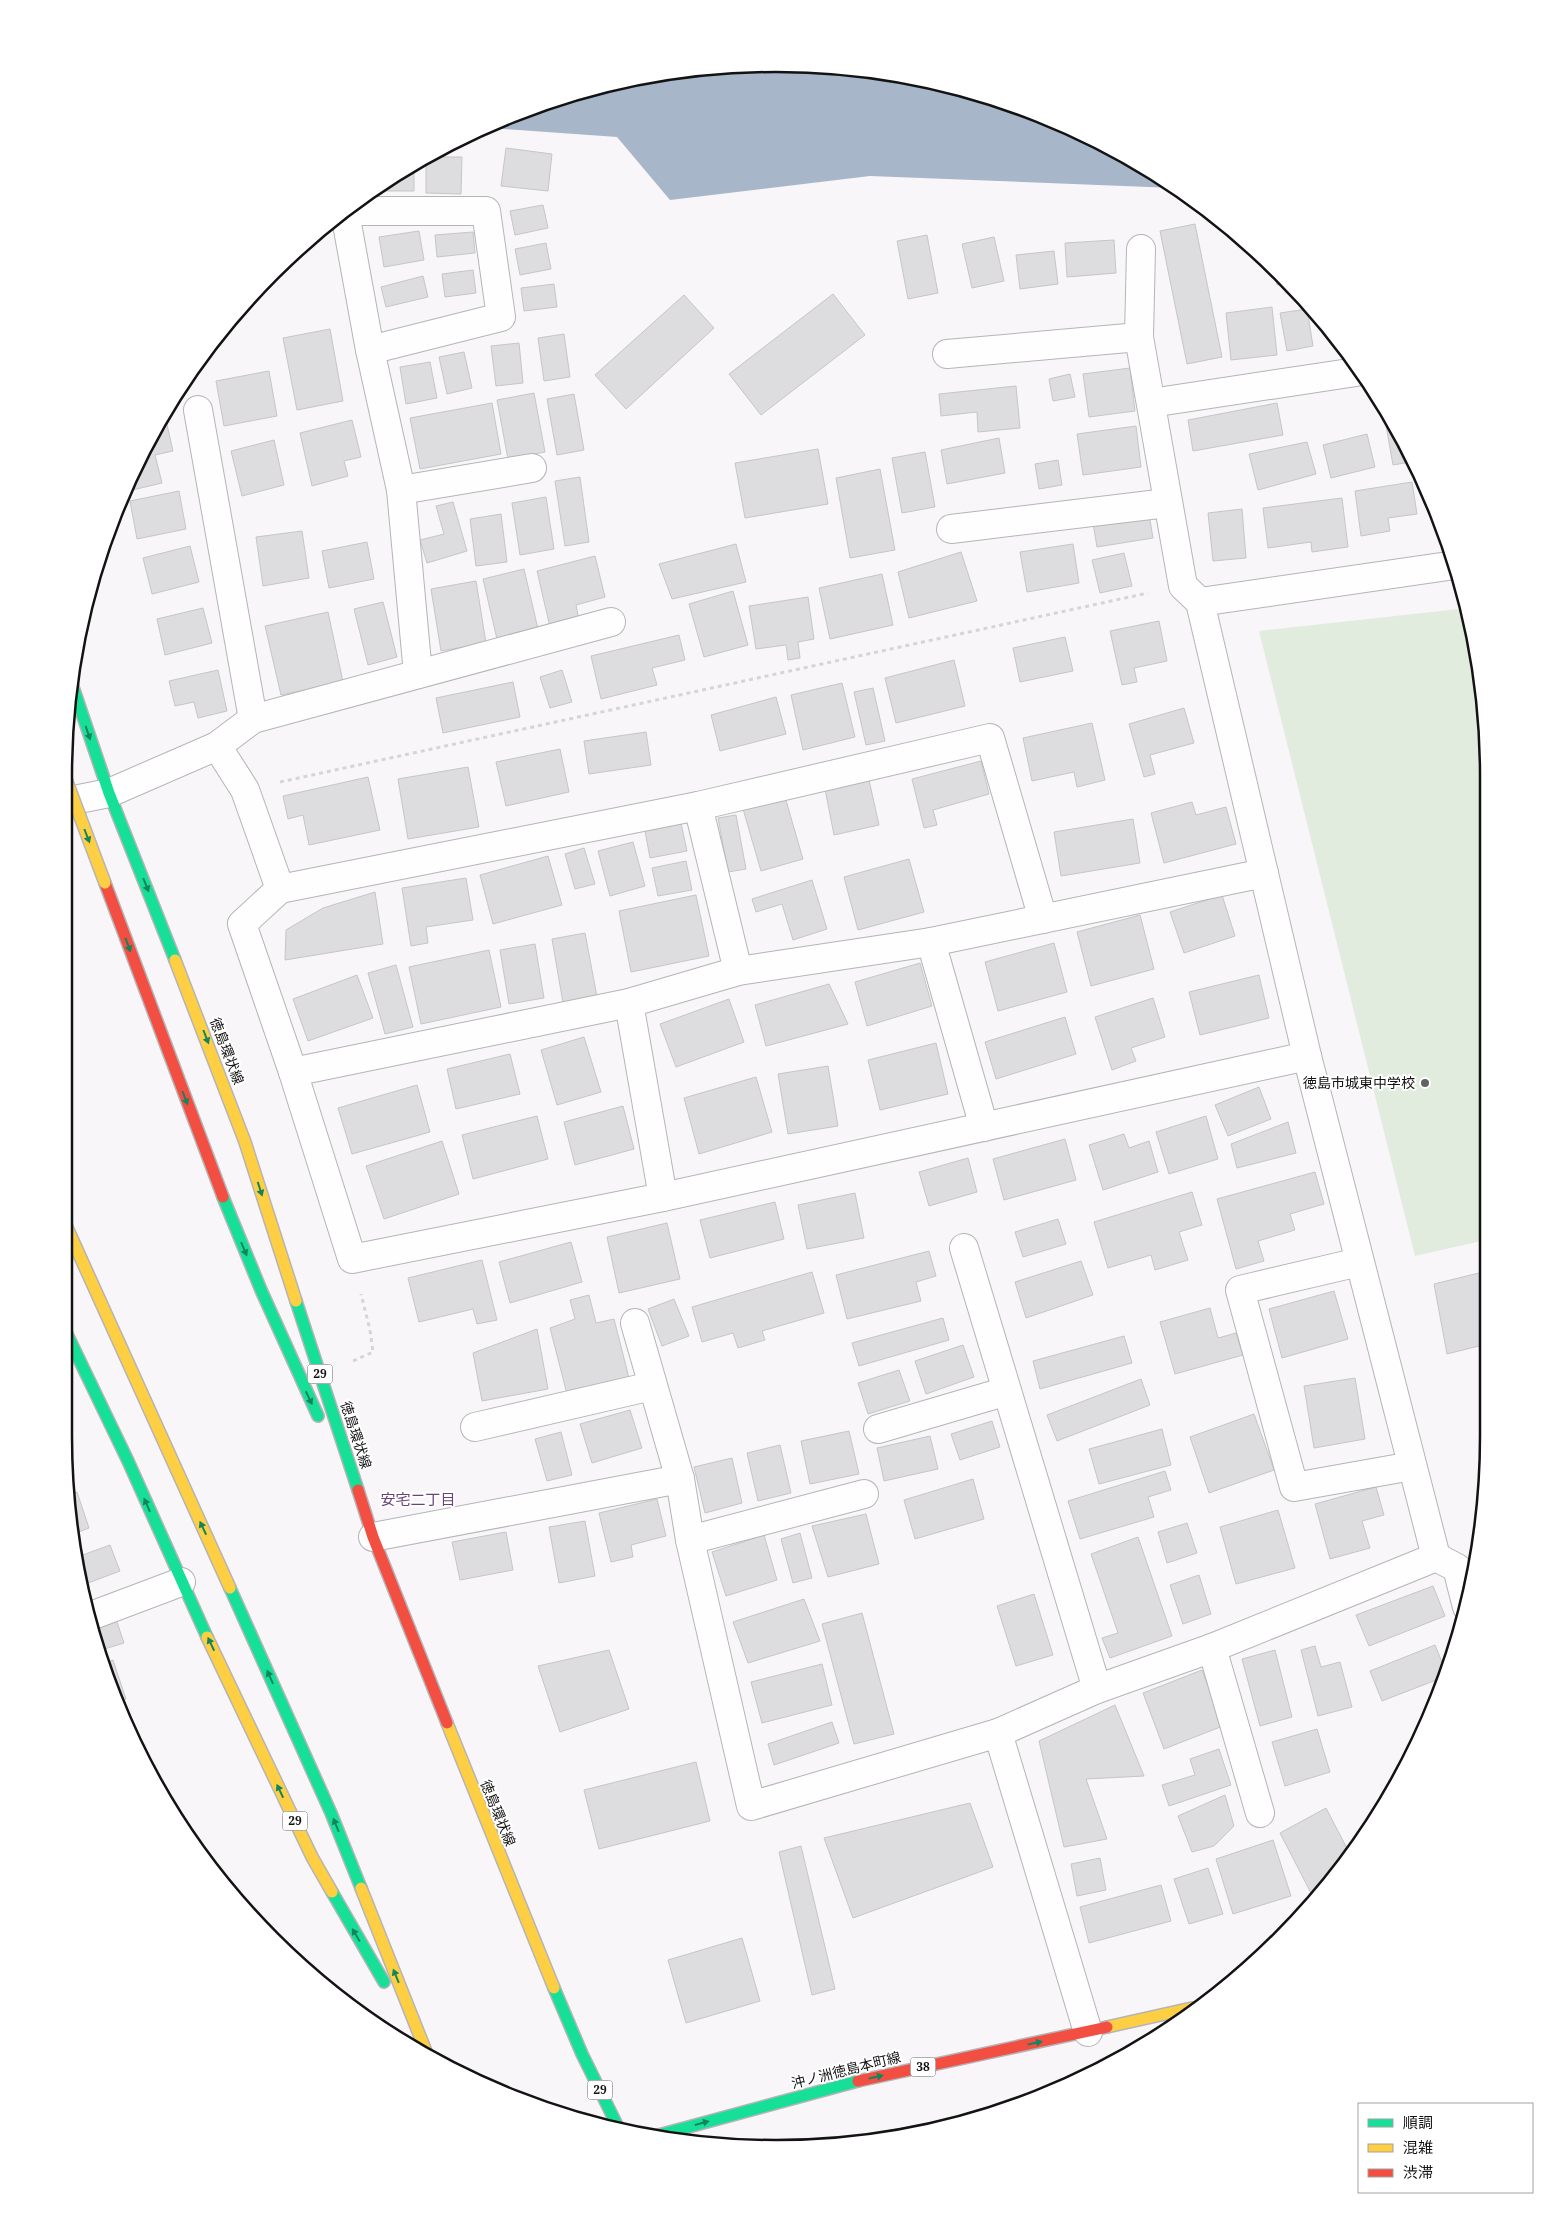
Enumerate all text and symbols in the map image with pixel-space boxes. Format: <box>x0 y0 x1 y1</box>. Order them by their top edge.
one-way arrow <box>85 726 93 741</box>
one-way arrow <box>83 829 91 844</box>
one-way arrow <box>143 878 150 893</box>
one-way arrow <box>125 938 132 953</box>
street label: 徳島環状線 <box>206 1015 249 1087</box>
one-way arrow <box>203 1029 210 1044</box>
place label: 徳島市城東中学校 <box>1303 1073 1415 1092</box>
marker: 徳島市城東中学校 <box>1419 1077 1431 1089</box>
one-way arrow <box>181 1091 189 1106</box>
one-way arrow <box>257 1182 265 1197</box>
one-way arrow <box>240 1242 248 1256</box>
road number: 29 <box>308 1365 332 1384</box>
one-way arrow <box>306 1391 314 1405</box>
street label: 徳島環状線 <box>337 1399 376 1471</box>
district label: 安宅二丁目 <box>380 1489 456 1509</box>
one-way arrow <box>143 1498 151 1512</box>
one-way arrow <box>199 1521 207 1535</box>
one-way arrow <box>206 1637 214 1651</box>
one-way arrow <box>266 1669 275 1684</box>
street label: 徳島環状線 <box>477 1777 520 1849</box>
one-way arrow <box>276 1783 285 1798</box>
road number: 29 <box>282 1812 308 1830</box>
one-way arrow <box>332 1817 340 1832</box>
one-way arrow <box>351 1928 360 1941</box>
one-way arrow <box>392 1968 400 1983</box>
one-way arrow <box>1028 2039 1043 2047</box>
street label: 沖ノ洲徳島本町線 <box>789 2047 903 2092</box>
road number: 38 <box>910 2058 936 2076</box>
one-way arrow <box>869 2073 884 2081</box>
road number: 29 <box>588 2080 612 2100</box>
legend <box>1358 2103 1533 2193</box>
text: 順調 <box>1403 2112 1433 2132</box>
one-way arrow <box>695 2119 710 2127</box>
text: 混雑 <box>1403 2137 1433 2157</box>
text: 渋滞 <box>1403 2162 1433 2182</box>

